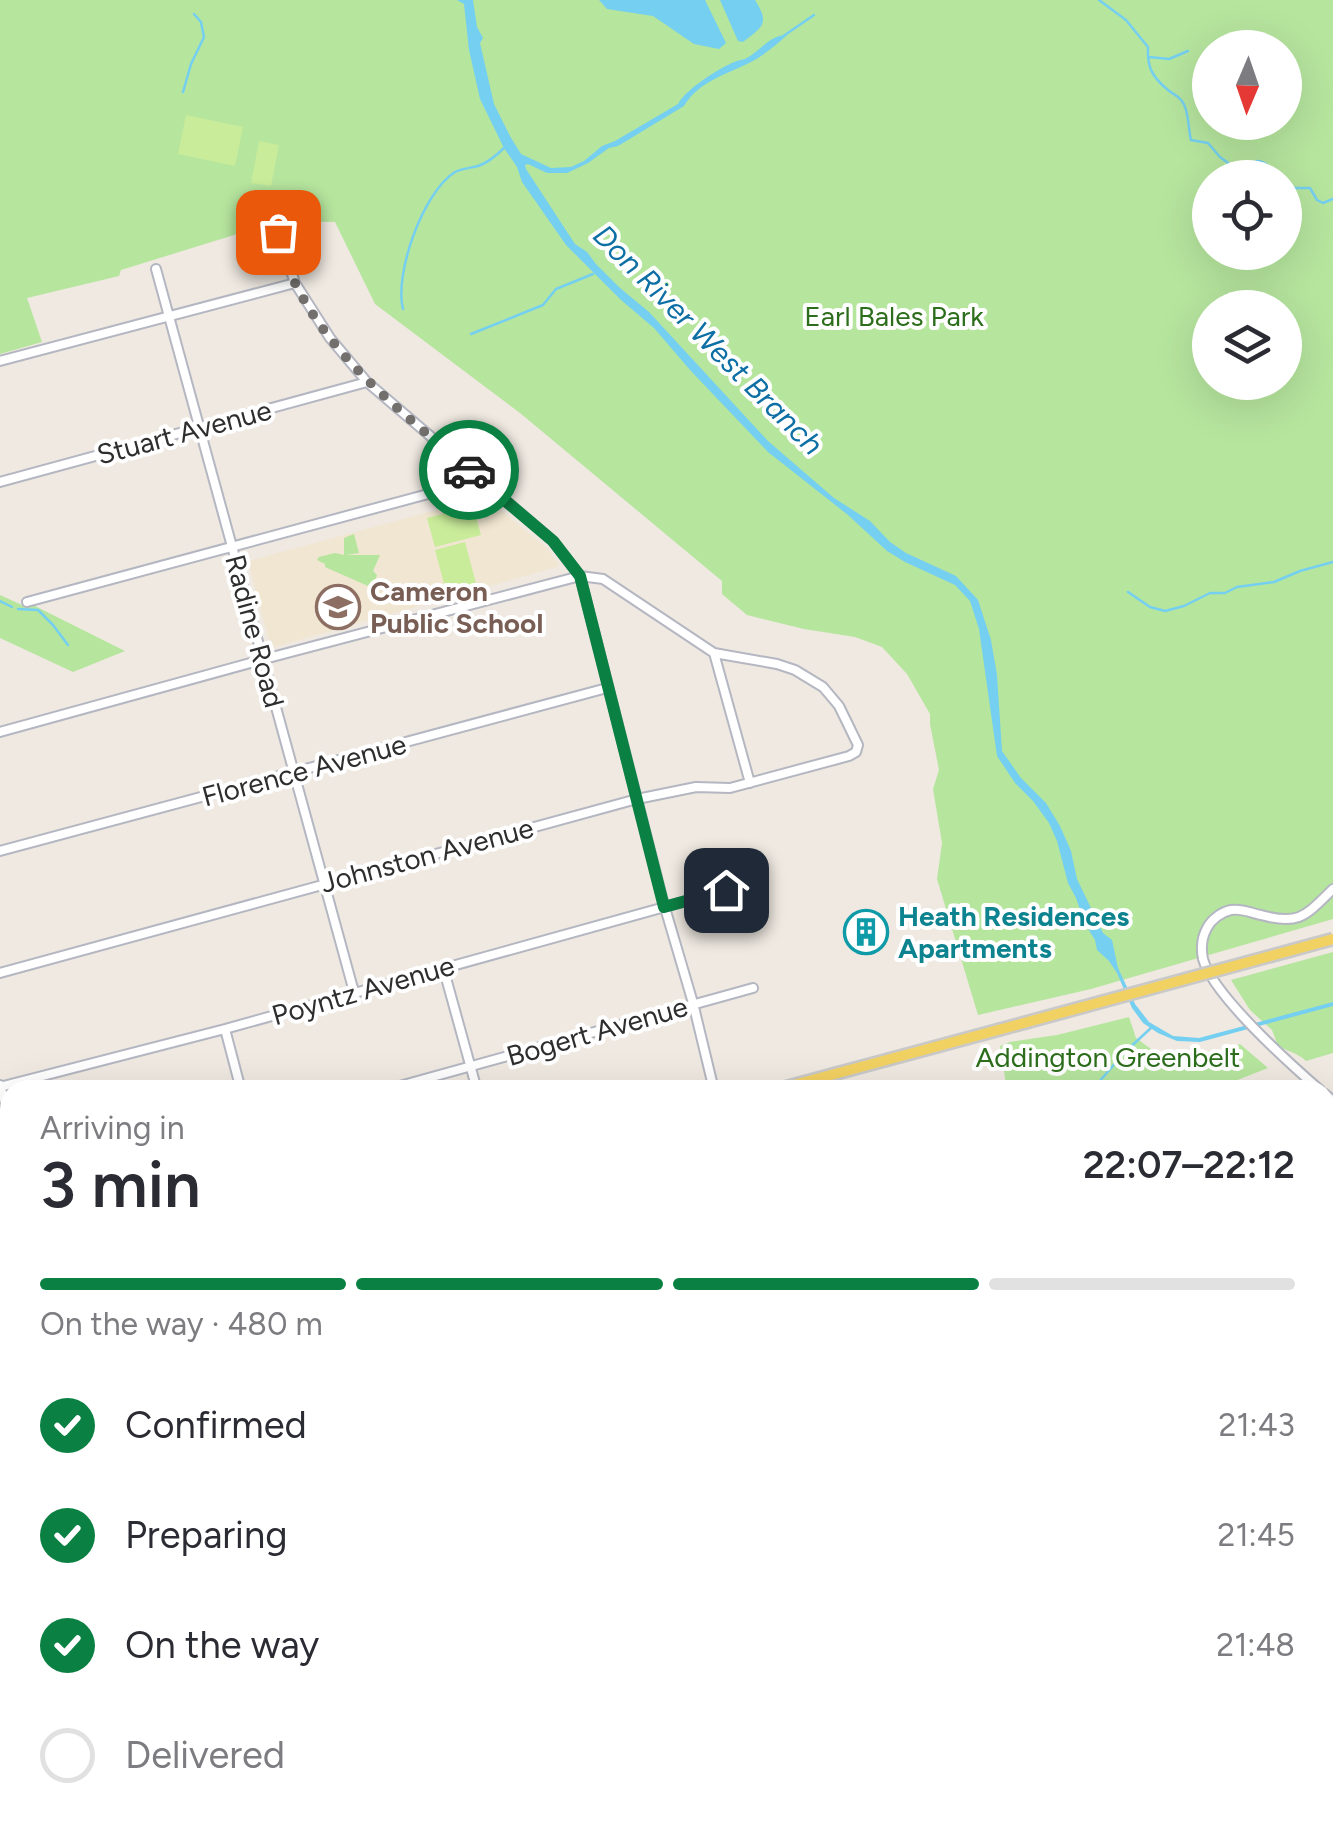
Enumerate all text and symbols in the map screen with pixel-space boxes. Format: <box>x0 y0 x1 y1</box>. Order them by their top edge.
north arrow <box>1192 30 1302 140</box>
map controls <box>1192 30 1302 400</box>
button: locate <box>1192 160 1302 270</box>
pin <box>236 190 321 275</box>
icon: bag <box>251 205 306 260</box>
water label: Don River West Branch <box>586 217 831 462</box>
button: layers <box>1192 290 1302 400</box>
park label: Earl Bales Park <box>804 299 984 333</box>
street label: Stuart Avenue <box>93 392 275 472</box>
courier <box>419 420 519 520</box>
icon: car <box>442 443 497 498</box>
street label: Radine Road <box>218 551 292 711</box>
place label: Cameron Public School <box>370 574 543 640</box>
school or university icon: Cameron Public School <box>315 584 361 630</box>
street label: Florence Avenue <box>198 726 410 814</box>
street label: Johnston Avenue <box>317 810 537 900</box>
pin <box>684 848 769 933</box>
icon: home <box>699 863 754 918</box>
place label: Heath Residences Apartments <box>898 899 1129 965</box>
building icon: Heath Residences Apartments <box>843 909 889 955</box>
street label: Poyntz Avenue <box>268 948 458 1032</box>
street label: Bogert Avenue <box>503 989 691 1073</box>
park label: Addington Greenbelt <box>976 1040 1240 1074</box>
text: Arriving in <box>40 1109 185 1147</box>
text: 22:07–22:12 <box>1083 1142 1295 1188</box>
text: 3 min <box>40 1145 201 1223</box>
text: On the way · 480 m <box>40 1305 323 1343</box>
icon: check <box>40 1398 95 1453</box>
text: Confirmed <box>125 1402 307 1448</box>
text: 21:43 <box>1219 1406 1295 1444</box>
icon: check <box>40 1508 95 1563</box>
text: Preparing <box>125 1512 287 1558</box>
text: 21:45 <box>1218 1516 1295 1554</box>
icon: check <box>40 1618 95 1673</box>
text: On the way <box>125 1622 319 1668</box>
text: 21:48 <box>1216 1626 1295 1664</box>
text: Delivered <box>125 1732 285 1778</box>

